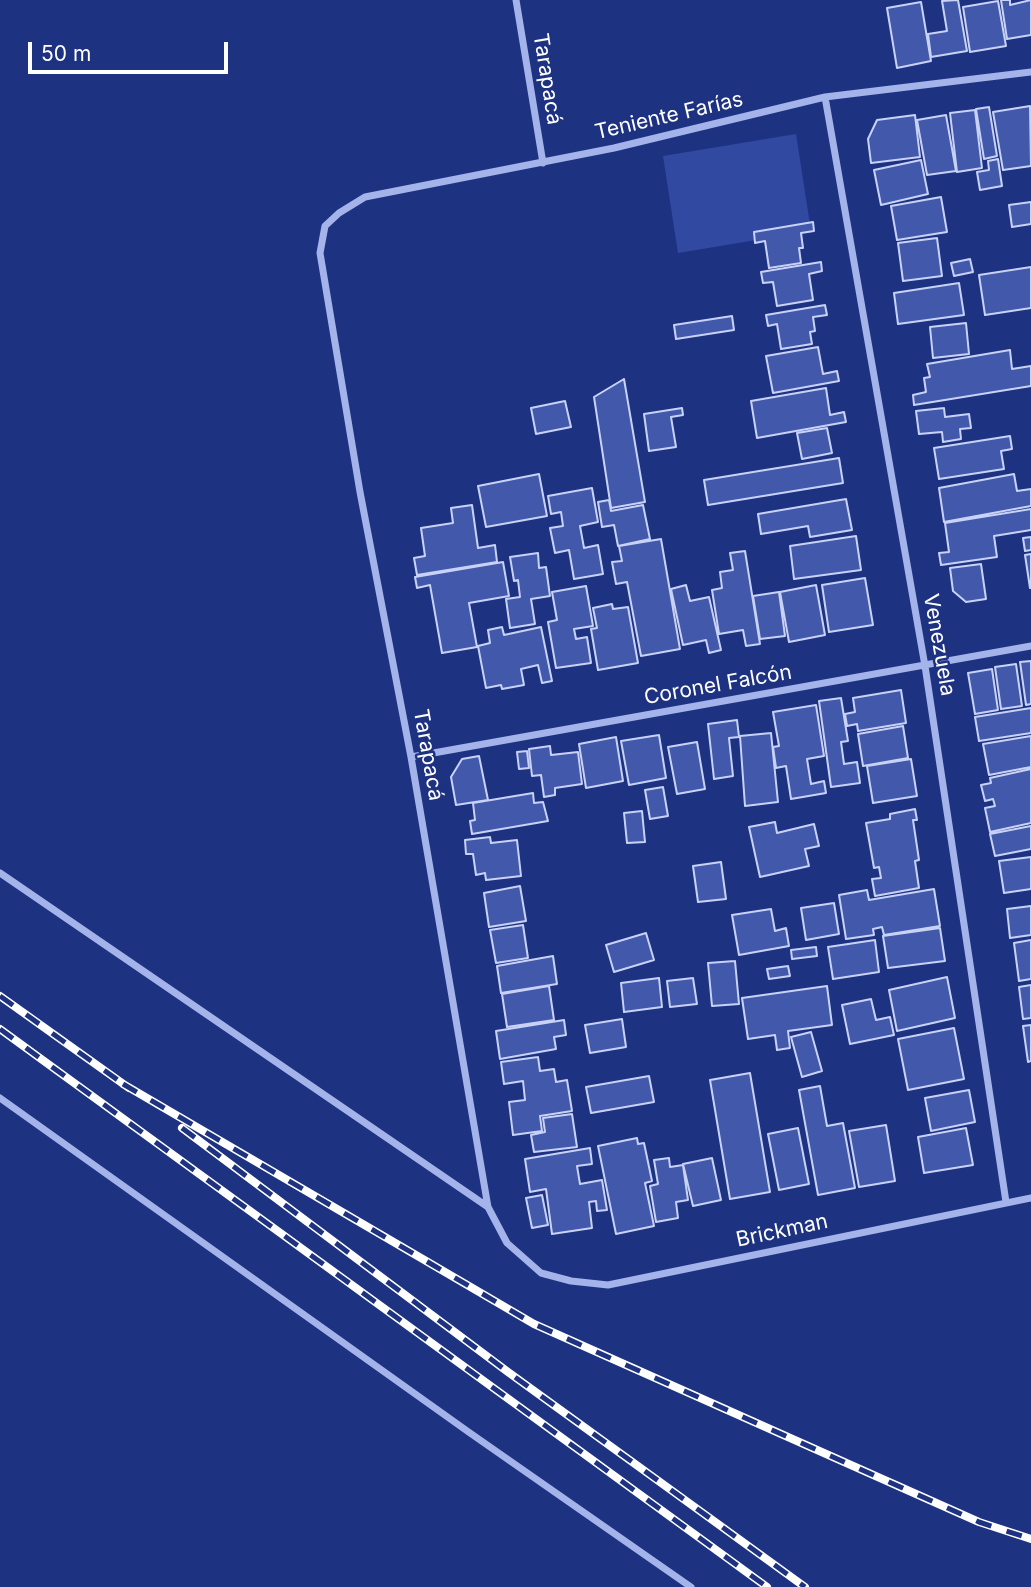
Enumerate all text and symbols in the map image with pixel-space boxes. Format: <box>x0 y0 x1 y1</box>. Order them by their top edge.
scale bar <box>32 28 231 72</box>
street label: Tarapacá <box>527 31 567 127</box>
text: 50 m <box>41 41 91 66</box>
street label: Teniente Farías <box>593 87 745 145</box>
street label: Venezuela <box>918 592 960 698</box>
street label: Coronel Falcón <box>642 660 794 710</box>
street label: Tarapacá <box>408 707 448 803</box>
street label: Brickman <box>734 1209 830 1253</box>

